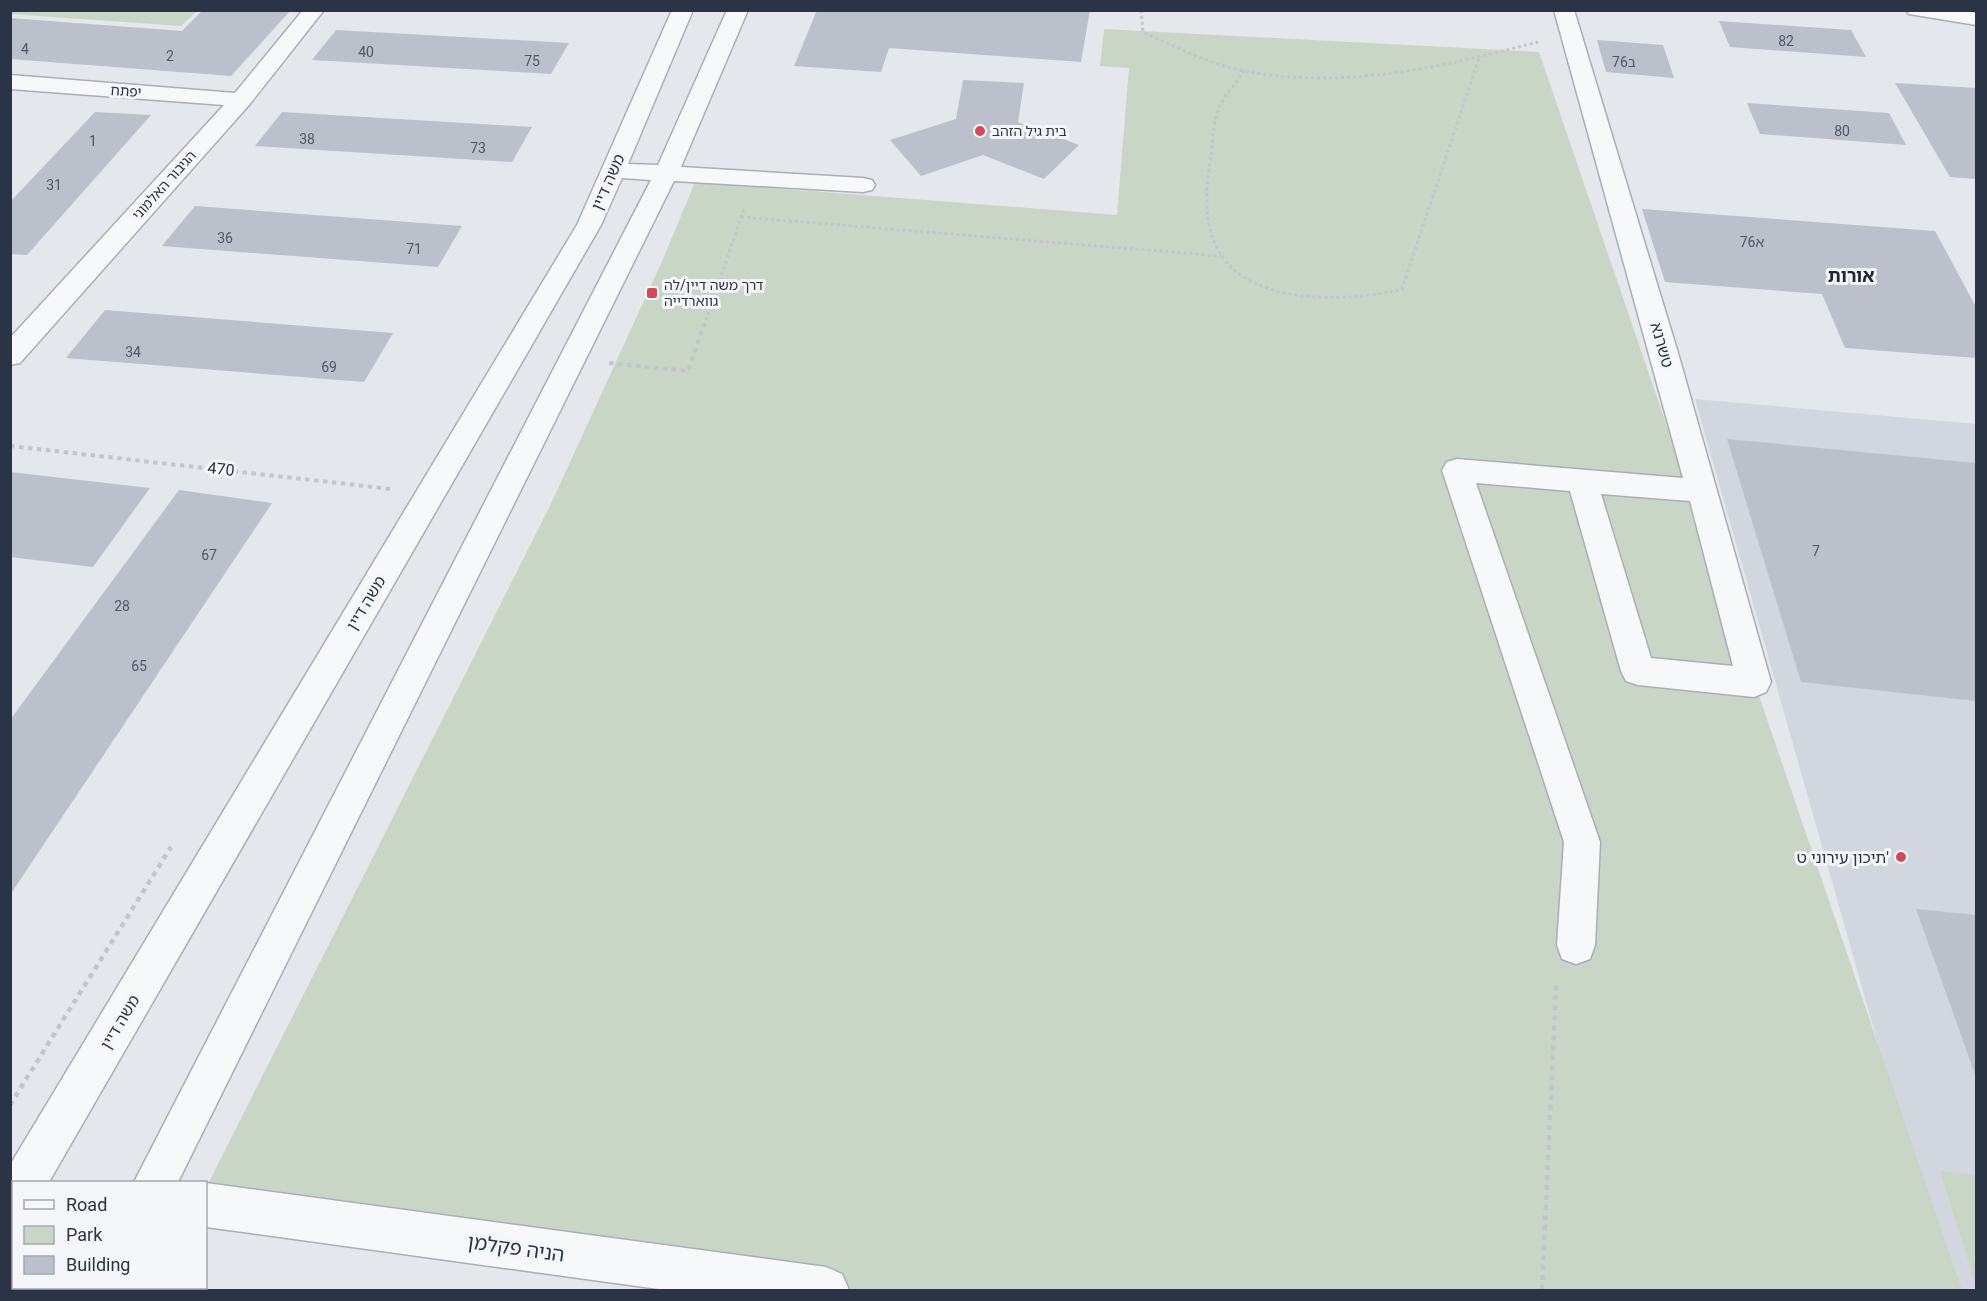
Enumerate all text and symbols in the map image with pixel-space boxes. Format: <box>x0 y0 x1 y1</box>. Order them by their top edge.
house number: 82 <box>1778 33 1794 49</box>
house number: 4 <box>21 41 29 57</box>
house number: 40 <box>358 44 374 60</box>
house number: 2 <box>166 48 174 64</box>
house number: 75 <box>524 53 540 69</box>
house number: 76ב <box>1612 54 1636 70</box>
street label: יפתח <box>110 82 142 100</box>
place label: בית גיל הזהב <box>992 123 1067 139</box>
house number: 80 <box>1834 123 1850 139</box>
marker: בית גיל הזהב <box>973 124 987 138</box>
house number: 38 <box>299 131 315 147</box>
house number: 1 <box>89 133 97 149</box>
house number: 73 <box>470 140 486 156</box>
street label: הגיבור האלמוני <box>129 147 199 223</box>
street label: משה דיין <box>587 151 629 213</box>
house number: 31 <box>46 177 62 193</box>
house number: 36 <box>217 230 233 246</box>
house number: 76א <box>1740 234 1764 250</box>
house number: 71 <box>406 241 422 257</box>
district label: אורות <box>1828 265 1874 286</box>
place label: דרך משה דיין/לה גווארדייה <box>664 277 764 309</box>
marker: דרך משה דיין/לה גווארדייה <box>645 286 659 300</box>
street label: טשרנא <box>1646 320 1678 370</box>
house number: 34 <box>125 344 141 360</box>
house number: 69 <box>321 359 337 375</box>
street label: 470 <box>207 458 235 480</box>
house number: 7 <box>1812 543 1820 559</box>
house number: 67 <box>201 547 217 563</box>
street label: משה דיין <box>343 573 389 633</box>
house number: 28 <box>114 598 130 614</box>
house number: 65 <box>131 658 147 674</box>
place label: תיכון עירוני ט' <box>1797 848 1889 867</box>
marker: תיכון עירוני ט' <box>1894 850 1908 864</box>
street label: משה דיין <box>97 992 143 1052</box>
legend <box>12 1181 207 1289</box>
text: Road <box>66 1194 107 1215</box>
text: Park <box>66 1224 103 1245</box>
street label: הניה פקלמן <box>466 1229 566 1267</box>
text: Building <box>66 1254 130 1275</box>

